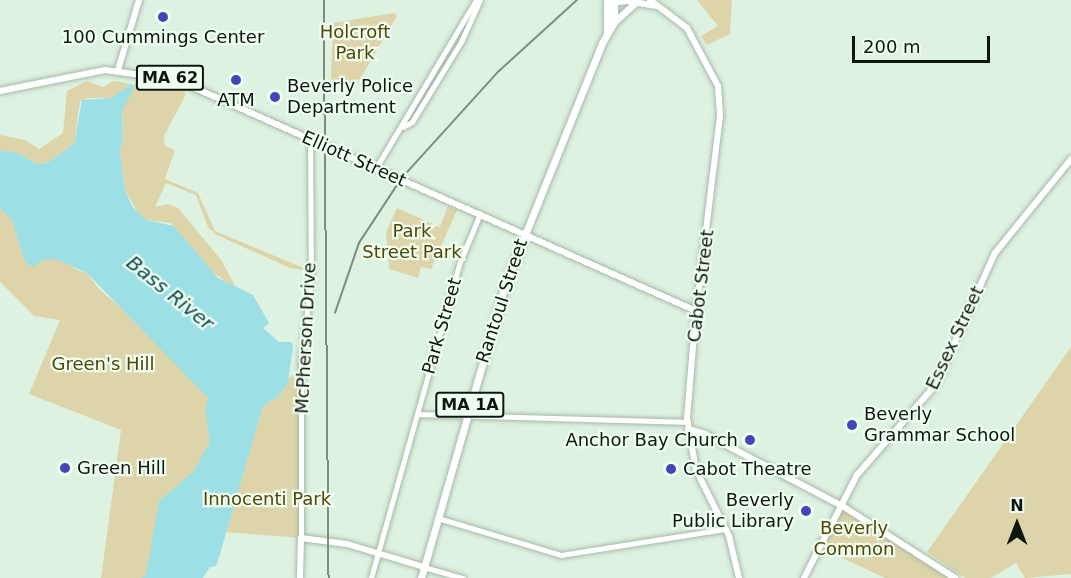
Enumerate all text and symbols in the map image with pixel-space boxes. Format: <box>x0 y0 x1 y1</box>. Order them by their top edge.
marker: 100 Cummings Center <box>156 10 170 24</box>
park label: Holcroft Park <box>320 22 390 64</box>
scale bar <box>855 24 993 62</box>
place label: 100 Cummings Center <box>62 26 264 48</box>
text: 200 m <box>863 36 921 57</box>
road number: MA 62 <box>136 65 204 91</box>
marker: ATM <box>229 73 243 87</box>
place label: Beverly Police Department <box>287 76 413 118</box>
place label: ATM <box>217 89 255 111</box>
marker: Beverly Police Department <box>268 90 282 104</box>
street label: Elliott Street <box>298 126 410 192</box>
park label: Park Street Park <box>362 221 462 264</box>
street label: Cabot Street <box>683 228 719 344</box>
street label: Rantoul Street <box>472 236 532 366</box>
water label: Bass River <box>122 251 218 335</box>
street label: McPherson Drive <box>291 262 321 414</box>
street label: Park Street <box>418 275 466 377</box>
street label: Essex Street <box>922 283 988 393</box>
park label: Green's Hill <box>51 353 155 375</box>
road number: MA 1A <box>434 392 506 418</box>
place label: Beverly Grammar School <box>864 404 1015 446</box>
marker: Beverly Grammar School <box>845 418 859 432</box>
place label: Anchor Bay Church <box>565 429 738 451</box>
marker: Anchor Bay Church <box>743 433 757 447</box>
place label: Green Hill <box>77 457 166 479</box>
place label: Cabot Theatre <box>683 458 811 480</box>
marker: Green Hill <box>58 461 72 475</box>
marker: Cabot Theatre <box>664 462 678 476</box>
park label: Innocenti Park <box>203 488 331 510</box>
place label: Beverly Public Library <box>672 490 794 532</box>
north arrow <box>987 494 1047 554</box>
text: N <box>1010 496 1024 515</box>
marker: Beverly Public Library <box>799 504 813 518</box>
park label: Beverly Common <box>813 518 895 560</box>

